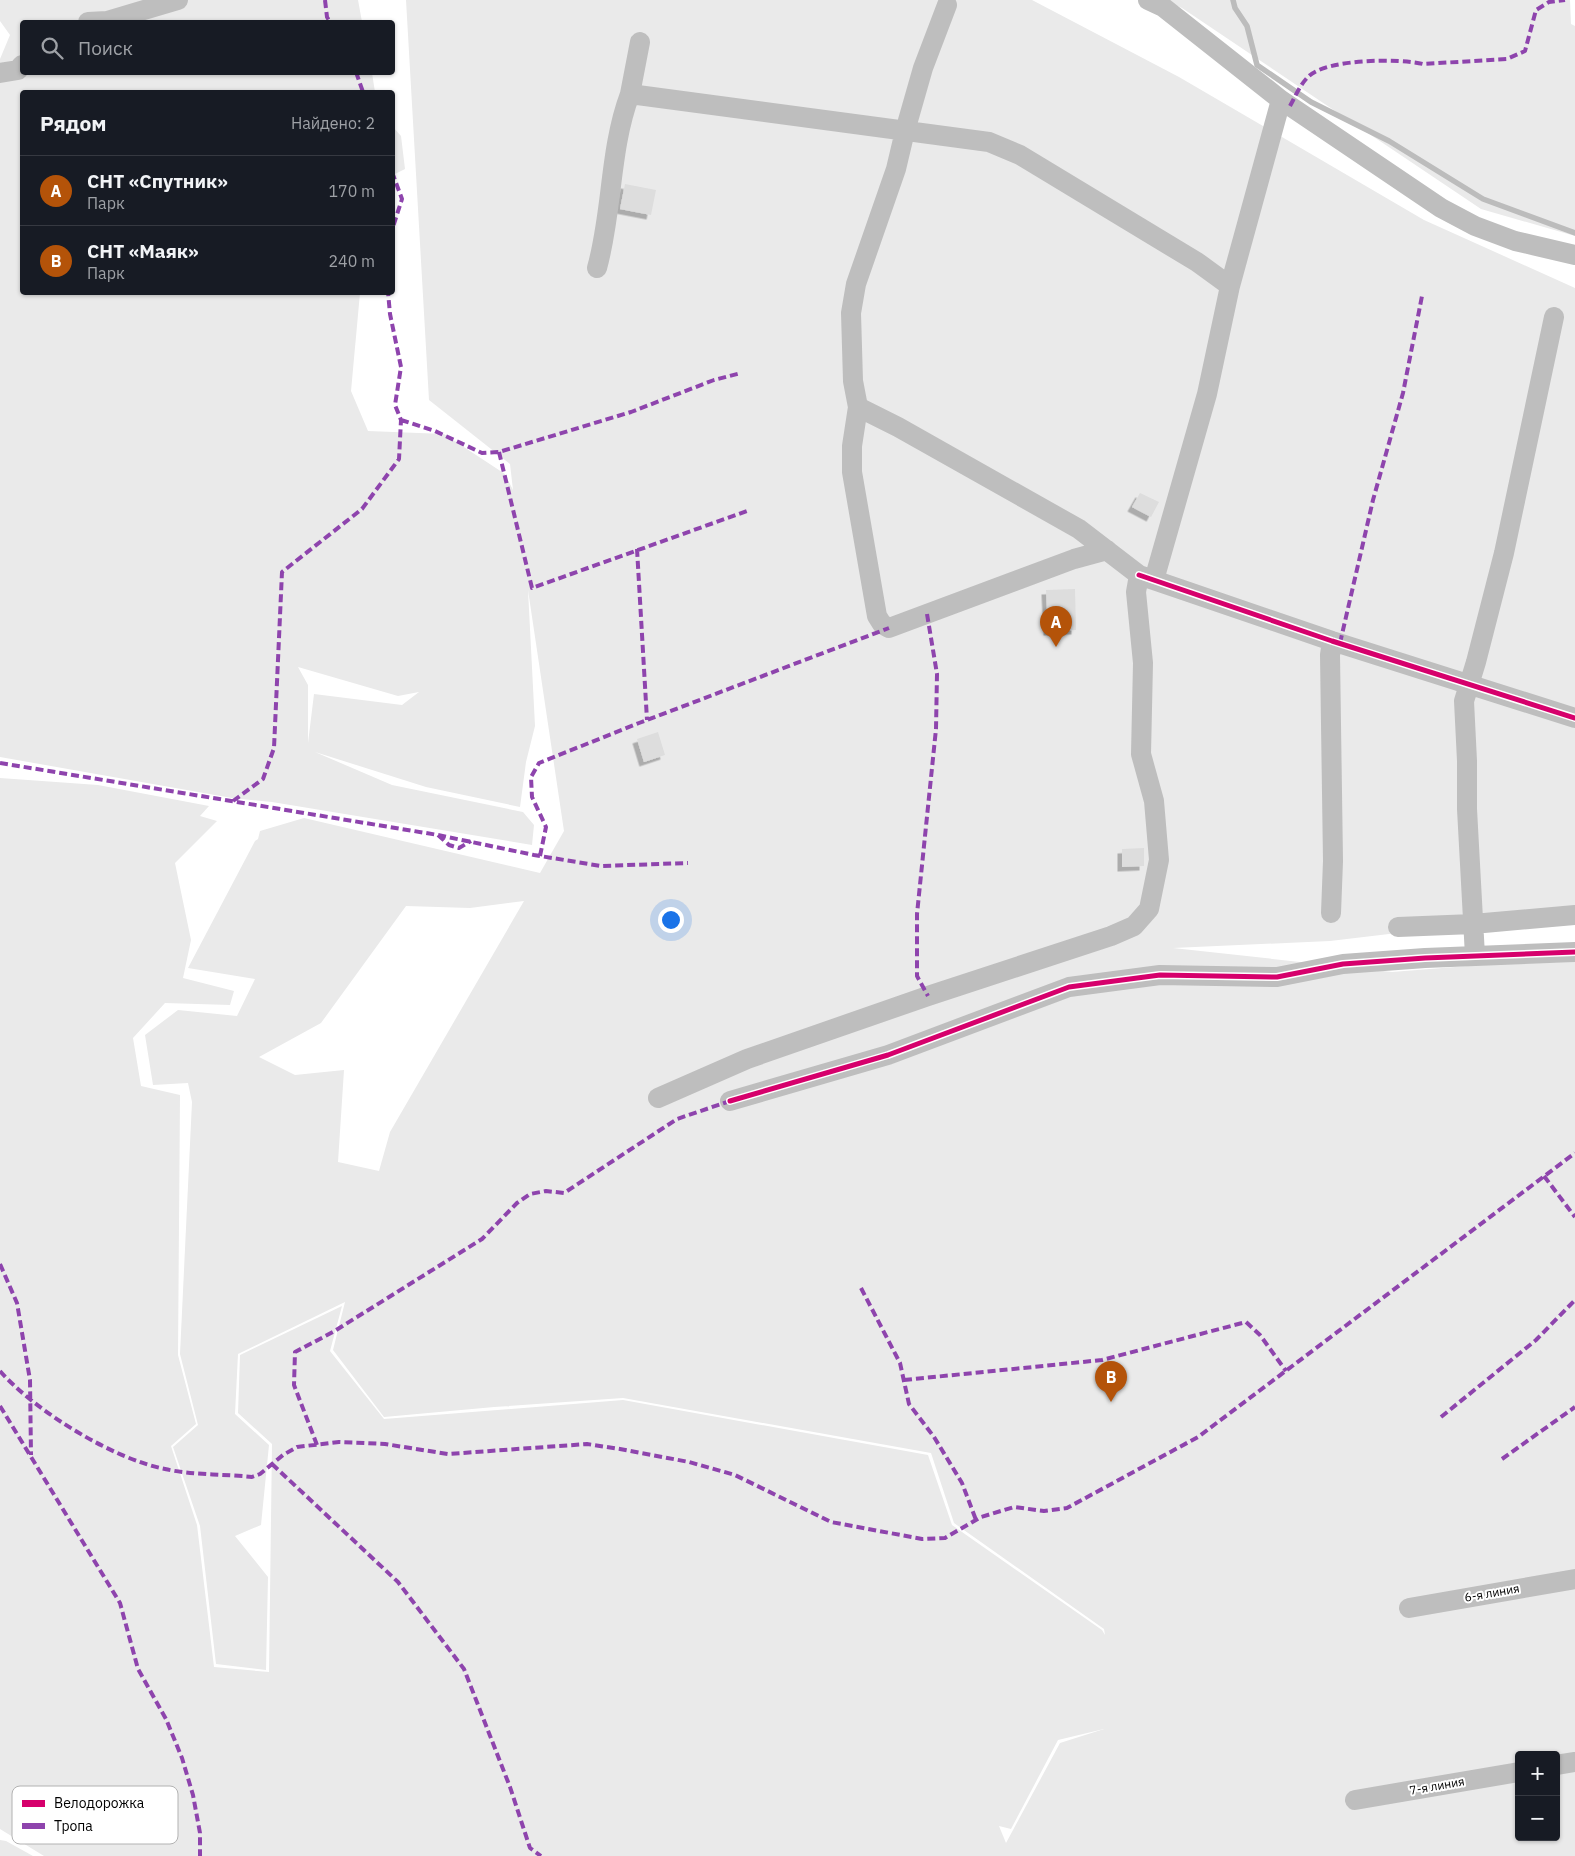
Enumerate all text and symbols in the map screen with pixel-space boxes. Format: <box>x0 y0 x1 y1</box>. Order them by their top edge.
search box <box>20 20 395 75</box>
icon: search <box>38 34 66 62</box>
text: Поиск <box>78 36 133 60</box>
text: Рядом <box>40 109 107 137</box>
text: Найдено: 2 <box>291 113 375 133</box>
text: СНТ «Спутник» <box>87 169 228 193</box>
text: A <box>51 181 61 201</box>
text: 170 m <box>328 181 375 201</box>
text: Парк <box>87 193 125 213</box>
text: СНТ «Маяк» <box>87 239 199 263</box>
text: B <box>51 251 61 271</box>
text: 240 m <box>328 251 375 271</box>
text: Парк <box>87 263 125 283</box>
pin: A <box>1040 606 1072 647</box>
your location <box>658 907 684 933</box>
pin: B <box>1095 1361 1127 1402</box>
street label: 6-я линия <box>1463 1580 1521 1605</box>
map controls <box>1515 1751 1560 1841</box>
button: + <box>1515 1751 1560 1796</box>
street label: 7-я линия <box>1408 1773 1466 1798</box>
legend <box>12 1786 178 1844</box>
text: Велодорожка <box>54 1794 145 1812</box>
button: − <box>1515 1796 1560 1841</box>
text: Тропа <box>54 1817 93 1835</box>

